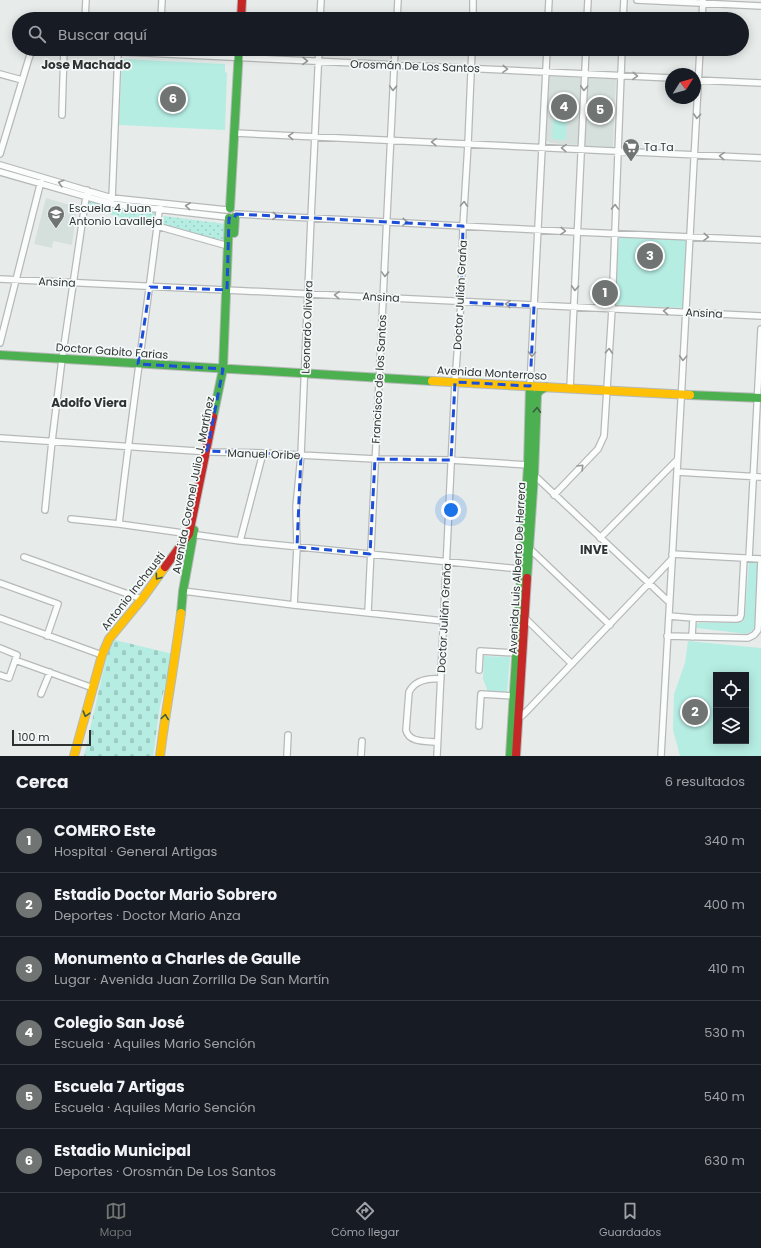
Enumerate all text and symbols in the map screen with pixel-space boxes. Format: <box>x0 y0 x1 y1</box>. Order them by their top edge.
search box <box>12 12 749 56</box>
icon: search <box>26 23 48 45</box>
text: Buscar aquí <box>58 24 147 45</box>
district label: Jose Machado <box>41 56 131 73</box>
street label: Orosmán De Los Santos <box>350 56 480 76</box>
one-way arrow <box>302 57 308 65</box>
one-way arrow <box>502 65 508 74</box>
north arrow <box>665 68 701 104</box>
one-way arrow <box>632 71 638 80</box>
pin: 6 <box>160 84 186 114</box>
one-way arrow <box>389 85 398 91</box>
one-way arrow <box>579 85 588 91</box>
pin: 4 <box>551 92 577 122</box>
pin: 5 <box>587 95 613 125</box>
one-way arrow <box>692 113 701 119</box>
one-way arrow <box>287 131 294 140</box>
supermarket icon: Ta Ta <box>621 137 641 162</box>
one-way arrow <box>431 138 437 146</box>
place label: Ta Ta <box>644 139 674 155</box>
one-way arrow <box>561 144 567 153</box>
one-way arrow <box>719 151 725 160</box>
one-way arrow <box>58 179 65 188</box>
place label: Escuela 4 Juan Antonio Lavalleja <box>69 200 162 229</box>
one-way arrow <box>460 201 468 207</box>
one-way arrow <box>185 202 191 211</box>
school or university icon: Escuela 4 Juan Antonio Lavalleja <box>46 204 66 229</box>
one-way arrow <box>611 204 620 210</box>
one-way arrow <box>272 212 278 220</box>
one-way arrow <box>402 218 408 227</box>
one-way arrow <box>560 226 566 235</box>
one-way arrow <box>703 233 709 242</box>
street label: Doctor Julián Graña <box>449 240 471 350</box>
pin: 3 <box>637 241 663 271</box>
one-way arrow <box>380 271 389 277</box>
street label: Ansina <box>38 273 76 291</box>
pin: 1 <box>592 278 618 308</box>
street label: Leonardo Olivera <box>297 280 317 374</box>
one-way arrow <box>570 285 579 291</box>
street label: Ansina <box>362 288 400 306</box>
one-way arrow <box>334 291 340 300</box>
one-way arrow <box>505 300 511 309</box>
street label: Ansina <box>685 304 723 322</box>
one-way arrow <box>663 307 669 316</box>
street label: Francisco de los Santos <box>368 314 390 444</box>
street label: Doctor Gabito Farias <box>55 339 169 363</box>
one-way arrow <box>604 348 613 354</box>
one-way arrow <box>528 351 536 357</box>
one-way arrow <box>679 355 688 361</box>
street label: Avenida Monterroso <box>436 362 548 384</box>
district label: Adolfo Viera <box>51 394 127 411</box>
street label: Avenida Coronel Julio J. Martínez <box>168 395 218 575</box>
one-way arrow <box>532 407 541 413</box>
street label: Manuel Oribe <box>227 445 301 463</box>
one-way arrow <box>576 464 584 472</box>
street label: Avenida Luis Alberto De Herrera <box>505 482 529 654</box>
your location <box>441 500 461 520</box>
district label: INVE <box>580 541 608 558</box>
street label: Antonio Inchausti <box>97 548 169 634</box>
street label: Doctor Julián Graña <box>433 563 455 673</box>
one-way arrow <box>155 573 163 580</box>
map controls <box>713 672 749 744</box>
button: locate <box>713 672 749 708</box>
pin: 2 <box>682 697 708 727</box>
button: layers <box>713 708 749 744</box>
one-way arrow <box>82 711 91 718</box>
one-way arrow <box>160 714 169 720</box>
scale bar <box>12 728 91 747</box>
text: 100 m <box>18 729 50 745</box>
text: Cerca <box>16 770 69 794</box>
text: 6 resultados <box>665 772 745 791</box>
text: COMERO Este <box>54 820 156 841</box>
text: 1 <box>27 831 31 850</box>
text: 340 m <box>704 831 745 850</box>
text: Hospital · General Artigas <box>54 842 217 861</box>
text: Estadio Doctor Mario Sobrero <box>54 884 277 905</box>
text: 2 <box>25 895 33 914</box>
text: 400 m <box>704 895 745 914</box>
text: Deportes · Doctor Mario Anza <box>54 906 241 925</box>
text: Monumento a Charles de Gaulle <box>54 948 301 969</box>
text: 3 <box>25 959 33 978</box>
text: 410 m <box>708 959 745 978</box>
text: Lugar · Avenida Juan Zorrilla De San Martín <box>54 970 329 989</box>
text: Colegio San José <box>54 1012 185 1033</box>
text: 4 <box>25 1023 33 1042</box>
text: 530 m <box>704 1023 745 1042</box>
text: Escuela · Aquiles Mario Sención <box>54 1034 256 1053</box>
text: Escuela 7 Artigas <box>54 1076 185 1097</box>
text: 5 <box>25 1087 33 1106</box>
text: 540 m <box>704 1087 745 1106</box>
text: Escuela · Aquiles Mario Sención <box>54 1098 256 1117</box>
text: Estadio Municipal <box>54 1140 191 1161</box>
text: 6 <box>25 1151 33 1170</box>
text: 630 m <box>704 1151 745 1170</box>
text: Deportes · Orosmán De Los Santos <box>54 1162 276 1181</box>
tab: Mapa <box>100 1200 132 1241</box>
tab: Cómo llegar <box>331 1200 399 1241</box>
tab: Guardados <box>599 1200 661 1241</box>

